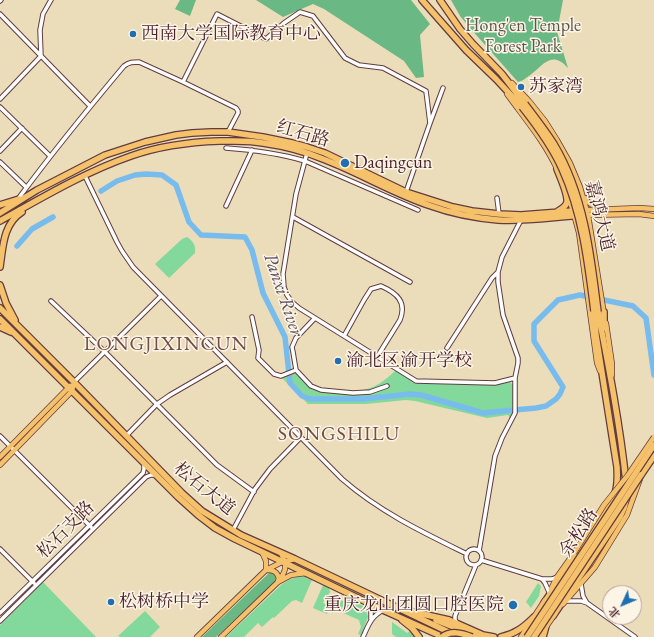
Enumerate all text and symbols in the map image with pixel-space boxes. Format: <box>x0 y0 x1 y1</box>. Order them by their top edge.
park label: Hong'en Temple Forest Park <box>465 15 581 58</box>
place label: 西南大学国际教育中心 <box>141 23 321 45</box>
marker: 西南大学国际教育中心 <box>128 29 138 39</box>
place label: 苏家湾 <box>529 76 583 98</box>
marker: 苏家湾 <box>516 82 526 92</box>
street label: 红石路 <box>274 116 332 152</box>
place label: Daqingcun <box>354 152 432 174</box>
marker: Daqingcun <box>339 157 351 169</box>
street label: 嘉鸿大道 <box>580 178 618 254</box>
water label: Panxi River <box>258 250 308 340</box>
district label: LONGJIXINCUN <box>84 333 248 357</box>
place label: 渝北区渝开学校 <box>346 350 472 372</box>
marker: 渝北区渝开学校 <box>333 356 343 366</box>
district label: SONGSHILU <box>278 423 400 447</box>
street label: 松石大道 <box>169 458 239 520</box>
street label: 松石支路 <box>33 497 99 563</box>
street label: 余松路 <box>555 504 603 562</box>
north arrow <box>602 585 642 625</box>
place label: 松树桥中学 <box>119 591 209 613</box>
place label: 重庆龙山团圆口腔医院 <box>324 594 504 616</box>
marker: 松树桥中学 <box>106 597 116 607</box>
marker: 重庆龙山团圆口腔医院 <box>507 599 519 611</box>
text: 北 <box>605 604 623 621</box>

